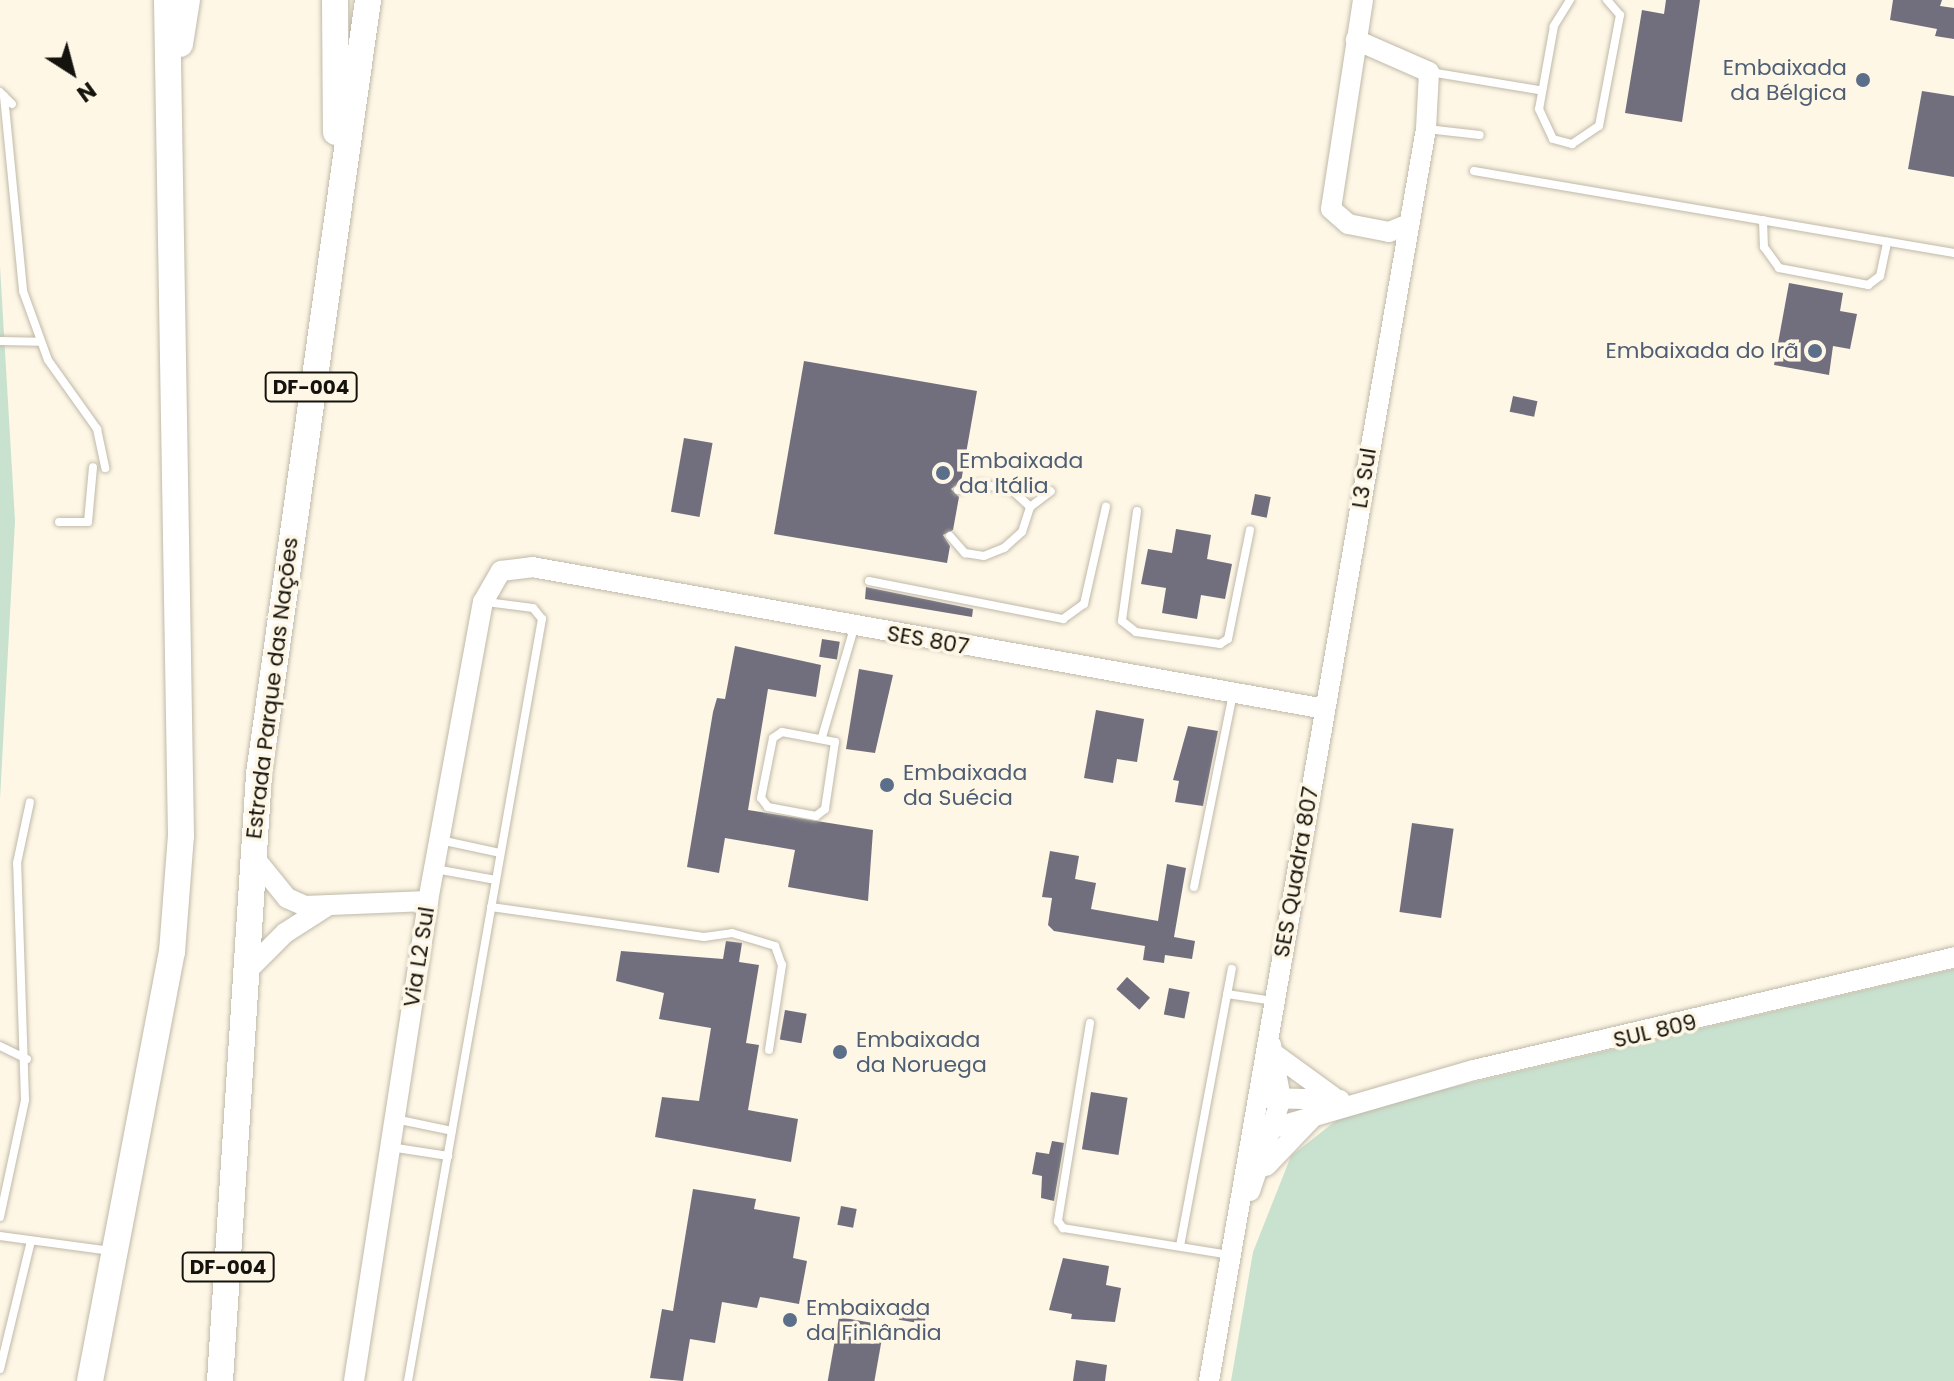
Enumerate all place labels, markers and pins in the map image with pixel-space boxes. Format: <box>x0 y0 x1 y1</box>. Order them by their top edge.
place label: Embaixada da Bélgica <box>1723 54 1847 106</box>
marker: Embaixada da Bélgica <box>1854 71 1872 89</box>
place label: Embaixada do Irã <box>1606 338 1799 364</box>
marker: Embaixada do Irã <box>1806 342 1824 360</box>
place label: Embaixada da Itália <box>959 447 1083 498</box>
marker: Embaixada da Itália <box>934 464 952 482</box>
place label: Embaixada da Suécia <box>903 759 1027 810</box>
marker: Embaixada da Suécia <box>878 776 896 794</box>
place label: Embaixada da Noruega <box>856 1026 987 1078</box>
marker: Embaixada da Noruega <box>831 1043 849 1061</box>
place label: Embaixada da Finlândia <box>806 1294 942 1346</box>
marker: Embaixada da Finlândia <box>781 1311 799 1329</box>

